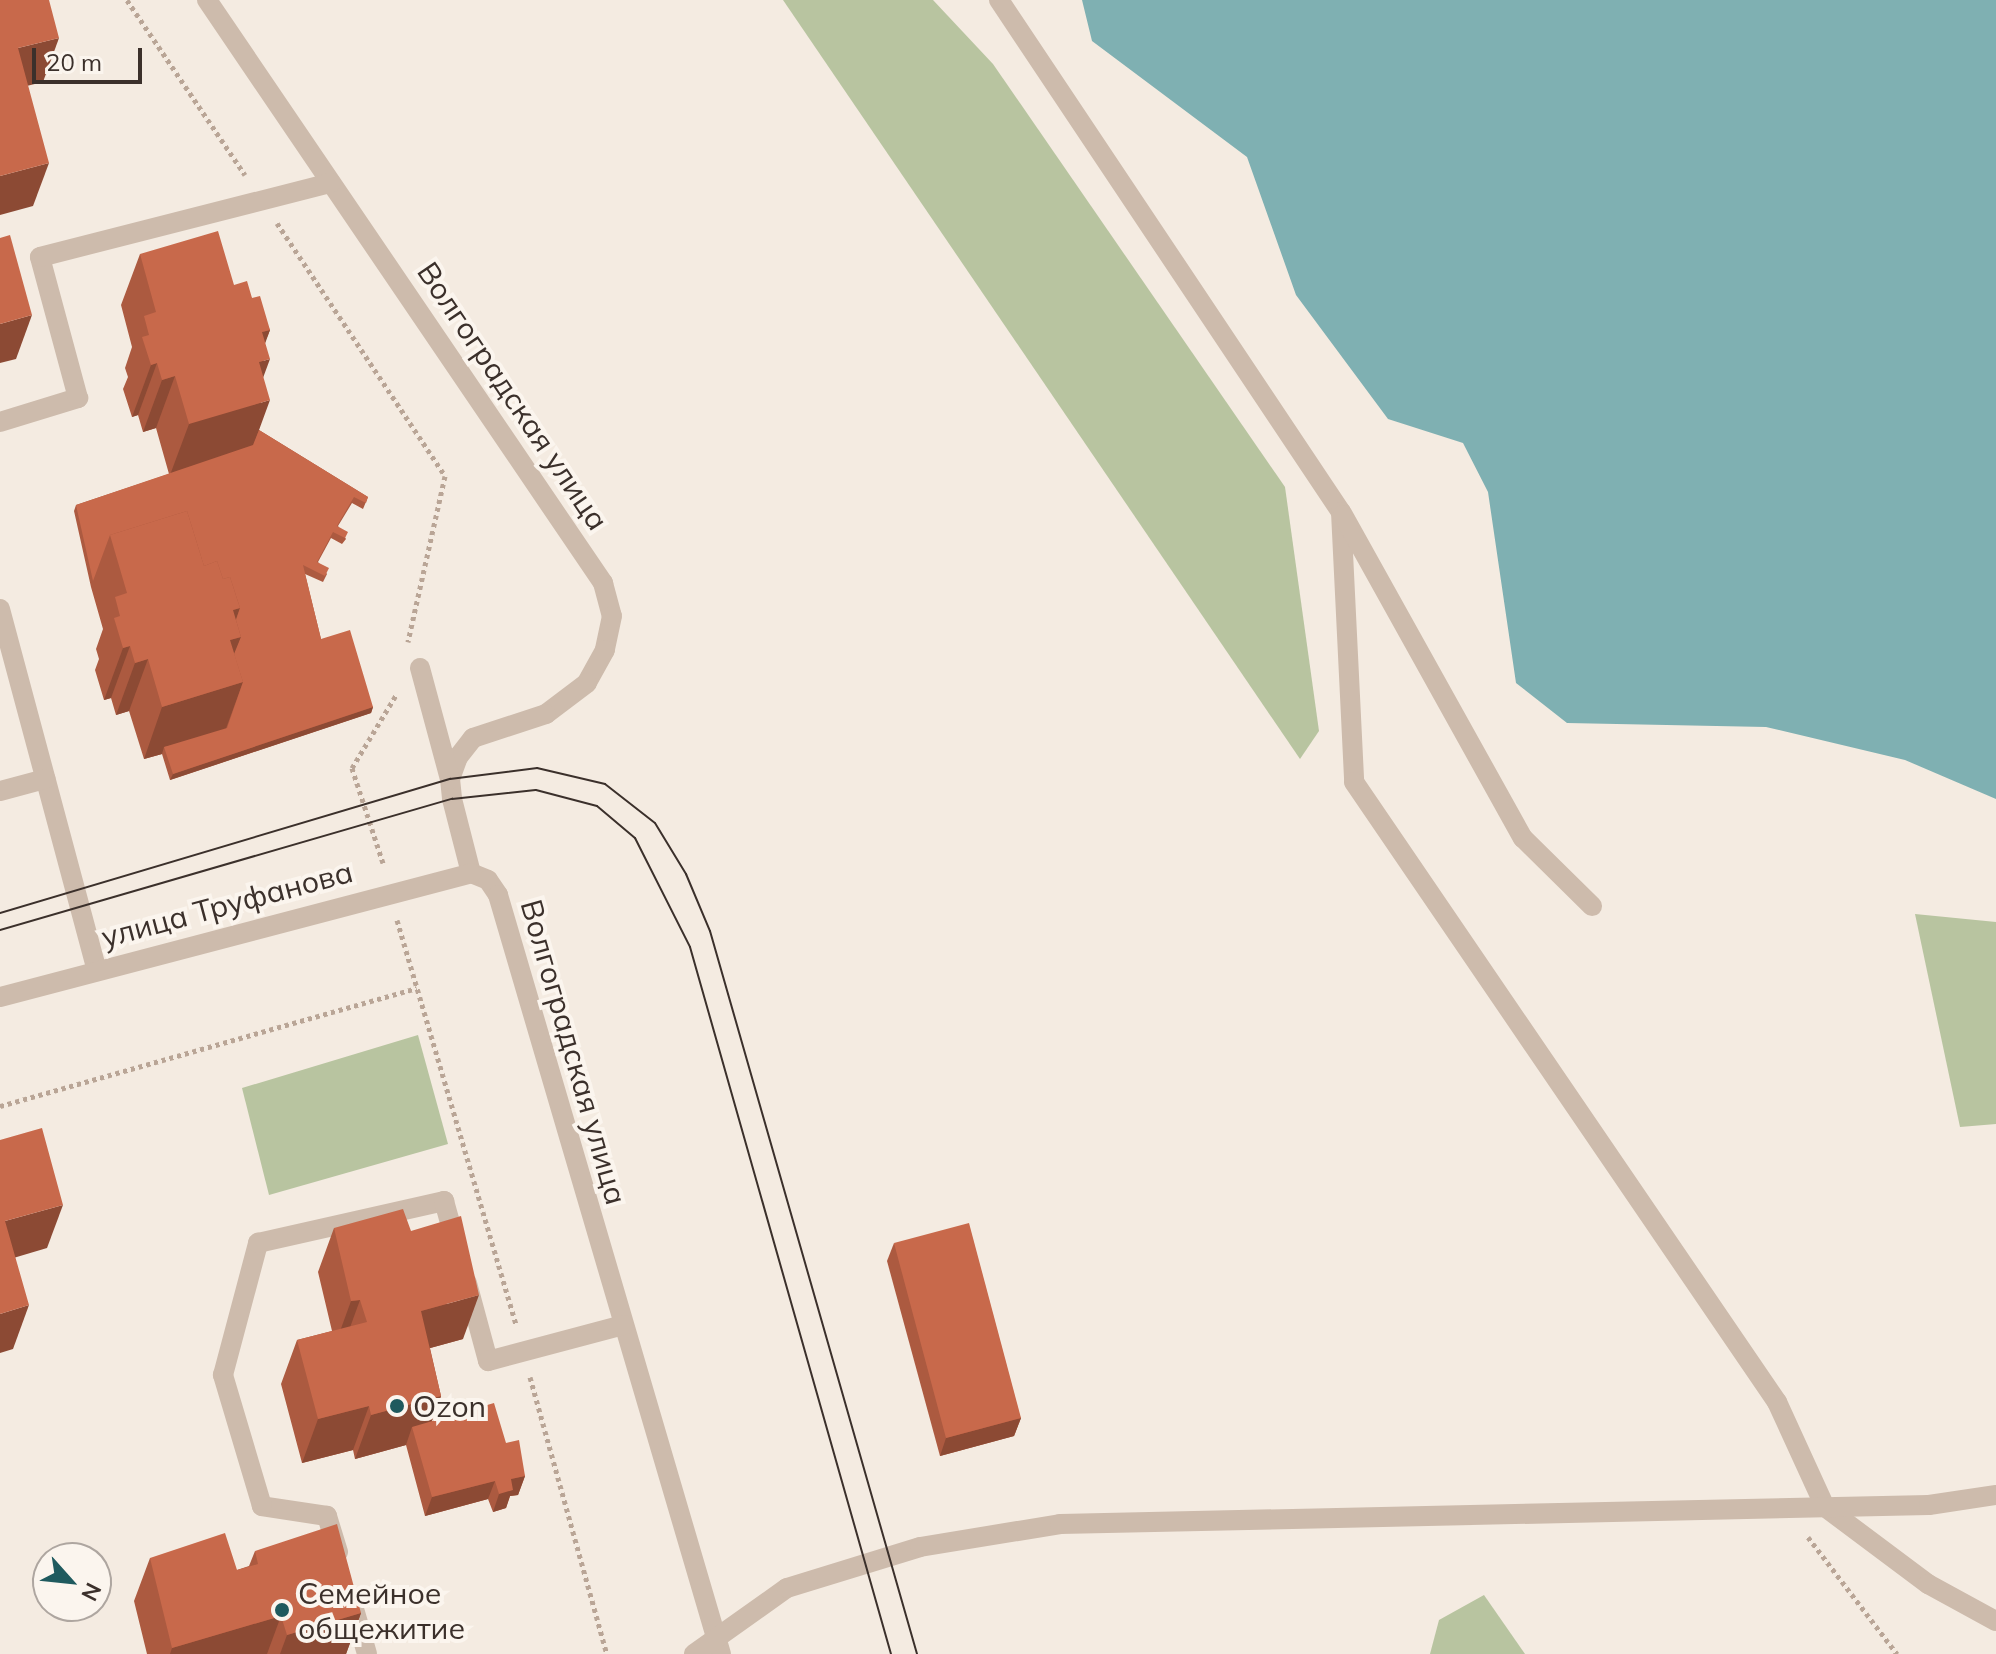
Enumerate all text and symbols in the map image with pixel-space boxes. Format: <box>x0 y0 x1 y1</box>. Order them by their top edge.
scale bar <box>36 32 146 82</box>
text: 20 m <box>46 47 102 77</box>
street label: Волгоградская улица <box>410 255 616 537</box>
street label: улица Труфанова <box>97 853 357 955</box>
street label: Волгоградская улица <box>513 895 635 1209</box>
place label: Ozon <box>413 1388 486 1424</box>
marker: Ozon <box>388 1397 406 1415</box>
north arrow <box>32 1542 112 1622</box>
place label: Семейное общежитие <box>298 1575 465 1646</box>
text: N <box>75 1578 108 1606</box>
marker: Семейное общежитие <box>273 1601 291 1619</box>

